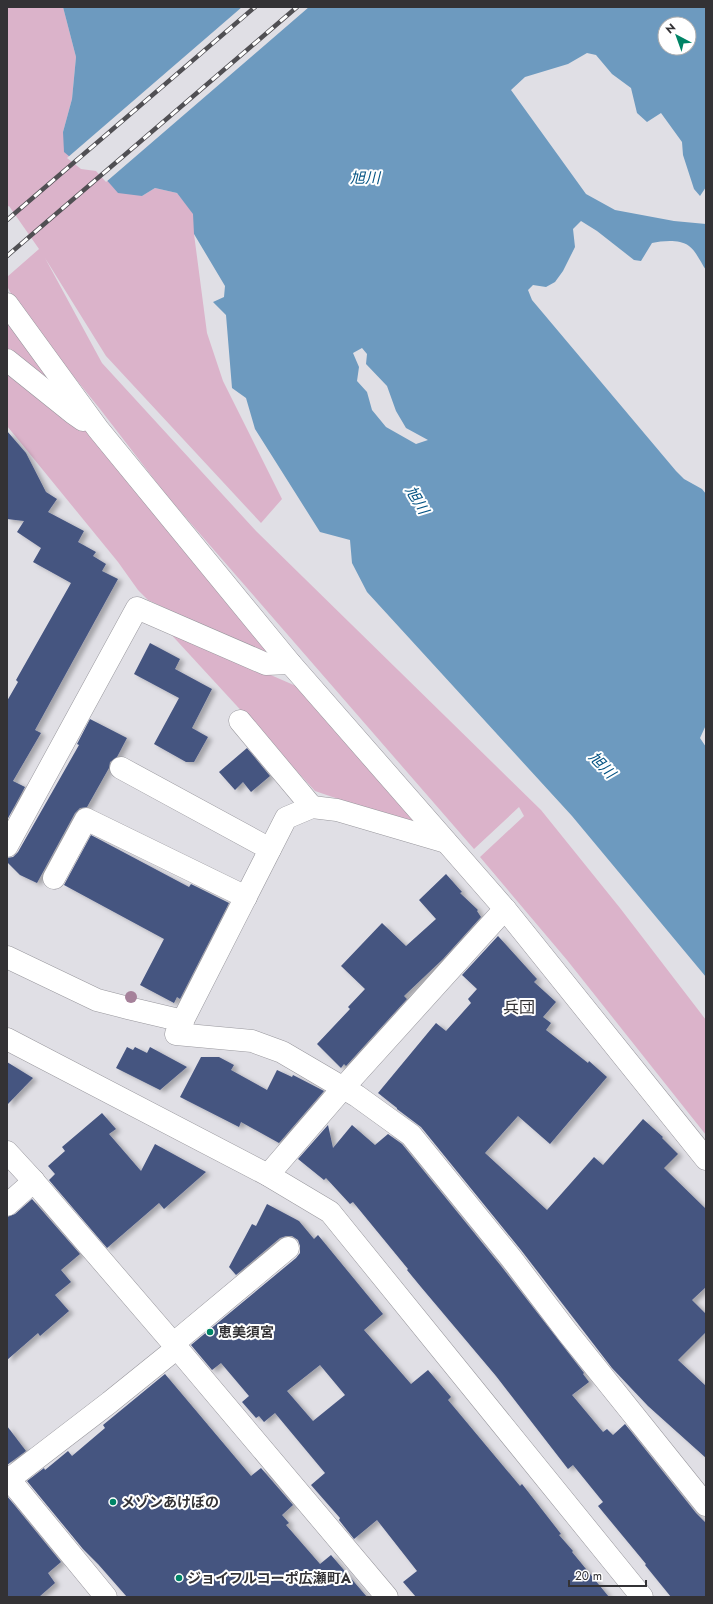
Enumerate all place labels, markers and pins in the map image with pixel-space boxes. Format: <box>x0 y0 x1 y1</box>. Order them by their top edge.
place label: 恵美須宮 <box>218 1322 274 1342</box>
marker: 恵美須宮 <box>205 1327 215 1337</box>
place label: メゾンあけぼの <box>121 1492 219 1512</box>
marker: メゾンあけぼの <box>108 1497 118 1507</box>
place label: ジョイフルコーポ広瀬町A <box>187 1568 352 1588</box>
marker: ジョイフルコーポ広瀬町A <box>174 1573 184 1583</box>

